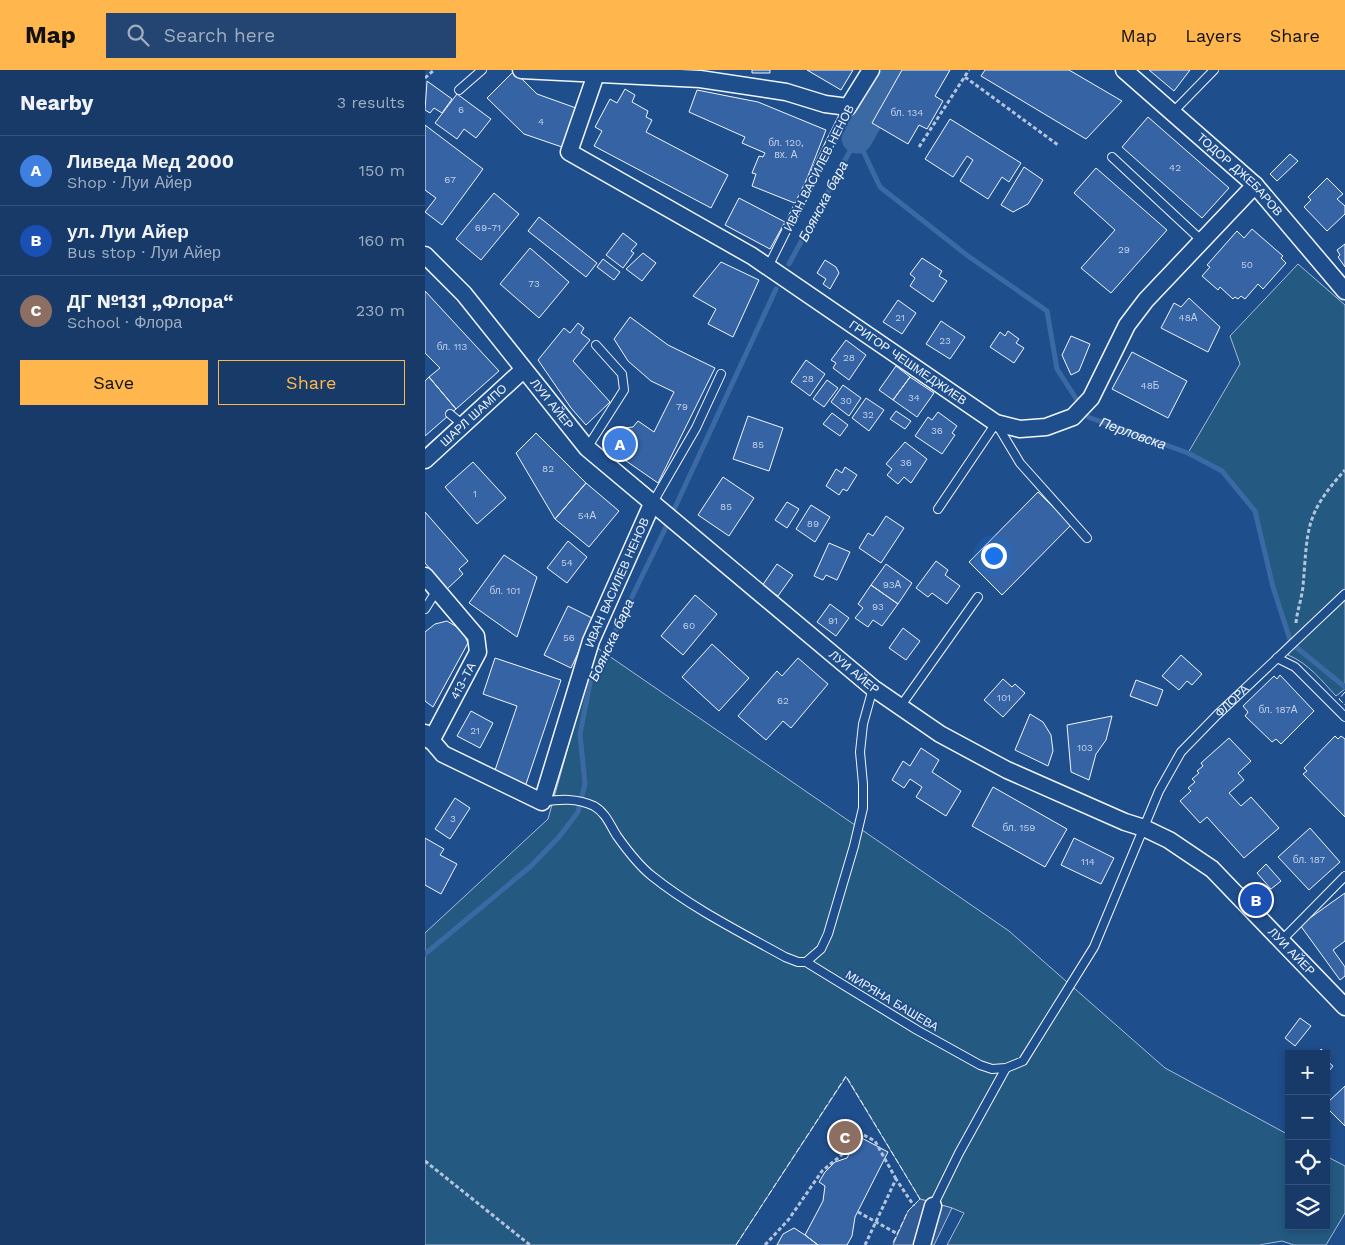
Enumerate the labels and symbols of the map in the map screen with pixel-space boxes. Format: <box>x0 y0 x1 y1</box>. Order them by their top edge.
street label: ИВАН ВАСИЛЕВ НЕНОВ <box>781 102 857 234</box>
house number: 6 <box>458 104 464 115</box>
house number: бл. 134 <box>891 107 923 118</box>
house number: 4 <box>538 116 544 127</box>
street label: ТОДОР ДЖЕБАРОВ <box>1194 130 1285 219</box>
house number: бл. 120, вх. А <box>768 137 804 160</box>
water label: Боянска бара <box>795 158 851 244</box>
house number: 42 <box>1169 162 1181 173</box>
house number: 67 <box>444 174 456 185</box>
house number: 69-71 <box>475 222 501 233</box>
house number: 29 <box>1118 244 1130 255</box>
house number: 50 <box>1241 259 1253 270</box>
house number: 73 <box>528 278 540 289</box>
house number: 21 <box>895 312 905 323</box>
house number: 48А <box>1179 312 1198 323</box>
street label: ГРИГОР ЧЕШМЕДЖИЕВ <box>846 318 969 408</box>
house number: 23 <box>939 335 951 346</box>
house number: бл. 113 <box>437 341 467 352</box>
house number: 28 <box>843 352 855 363</box>
house number: 28 <box>802 373 814 384</box>
street label: ЛУИ АЙЕР <box>527 376 576 432</box>
house number: 48Б <box>1141 380 1160 391</box>
street label: ШАРЛ ШАМПО <box>437 381 510 449</box>
house number: 34 <box>908 392 920 403</box>
house number: 30 <box>840 395 852 406</box>
house number: 79 <box>676 401 688 412</box>
house number: 32 <box>862 409 874 420</box>
water label: Перловска <box>1098 414 1169 453</box>
pin: A <box>604 425 636 463</box>
house number: 36 <box>931 425 943 436</box>
house number: 85 <box>752 439 764 450</box>
house number: 36 <box>900 457 912 468</box>
house number: 82 <box>542 463 554 474</box>
house number: 1 <box>473 488 477 499</box>
house number: 85 <box>720 501 732 512</box>
house number: 54А <box>578 510 597 521</box>
street label: ИВАН ВАСИЛЕВ НЕНОВ <box>583 516 652 649</box>
house number: 89 <box>807 518 819 529</box>
your location <box>981 543 1007 569</box>
house number: 54 <box>561 557 573 568</box>
house number: 93А <box>883 579 902 590</box>
house number: бл. 101 <box>489 585 521 596</box>
water label: Боянска бара <box>585 596 637 684</box>
house number: 93 <box>872 601 884 612</box>
house number: 91 <box>828 615 838 626</box>
house number: 60 <box>683 620 695 631</box>
house number: 56 <box>563 632 575 643</box>
street label: ЛУИ АЙЕР <box>826 647 882 697</box>
street label: 413-ТА <box>447 660 479 702</box>
street label: ФЛОРА <box>1212 682 1252 720</box>
house number: 101 <box>997 692 1011 703</box>
house number: 62 <box>777 695 789 706</box>
house number: бл. 187А <box>1259 704 1298 715</box>
house number: 21 <box>470 725 480 736</box>
house number: 103 <box>1077 742 1093 753</box>
house number: 3 <box>450 813 456 824</box>
house number: бл. 159 <box>1003 822 1035 833</box>
house number: бл. 187 <box>1293 854 1326 865</box>
house number: 114 <box>1081 856 1095 867</box>
pin: B <box>1240 881 1272 919</box>
street label: ЛУИ АЙЕР <box>1265 925 1318 978</box>
street label: МИРЯНА БАШЕВА <box>843 968 941 1034</box>
pin: C <box>829 1118 861 1156</box>

